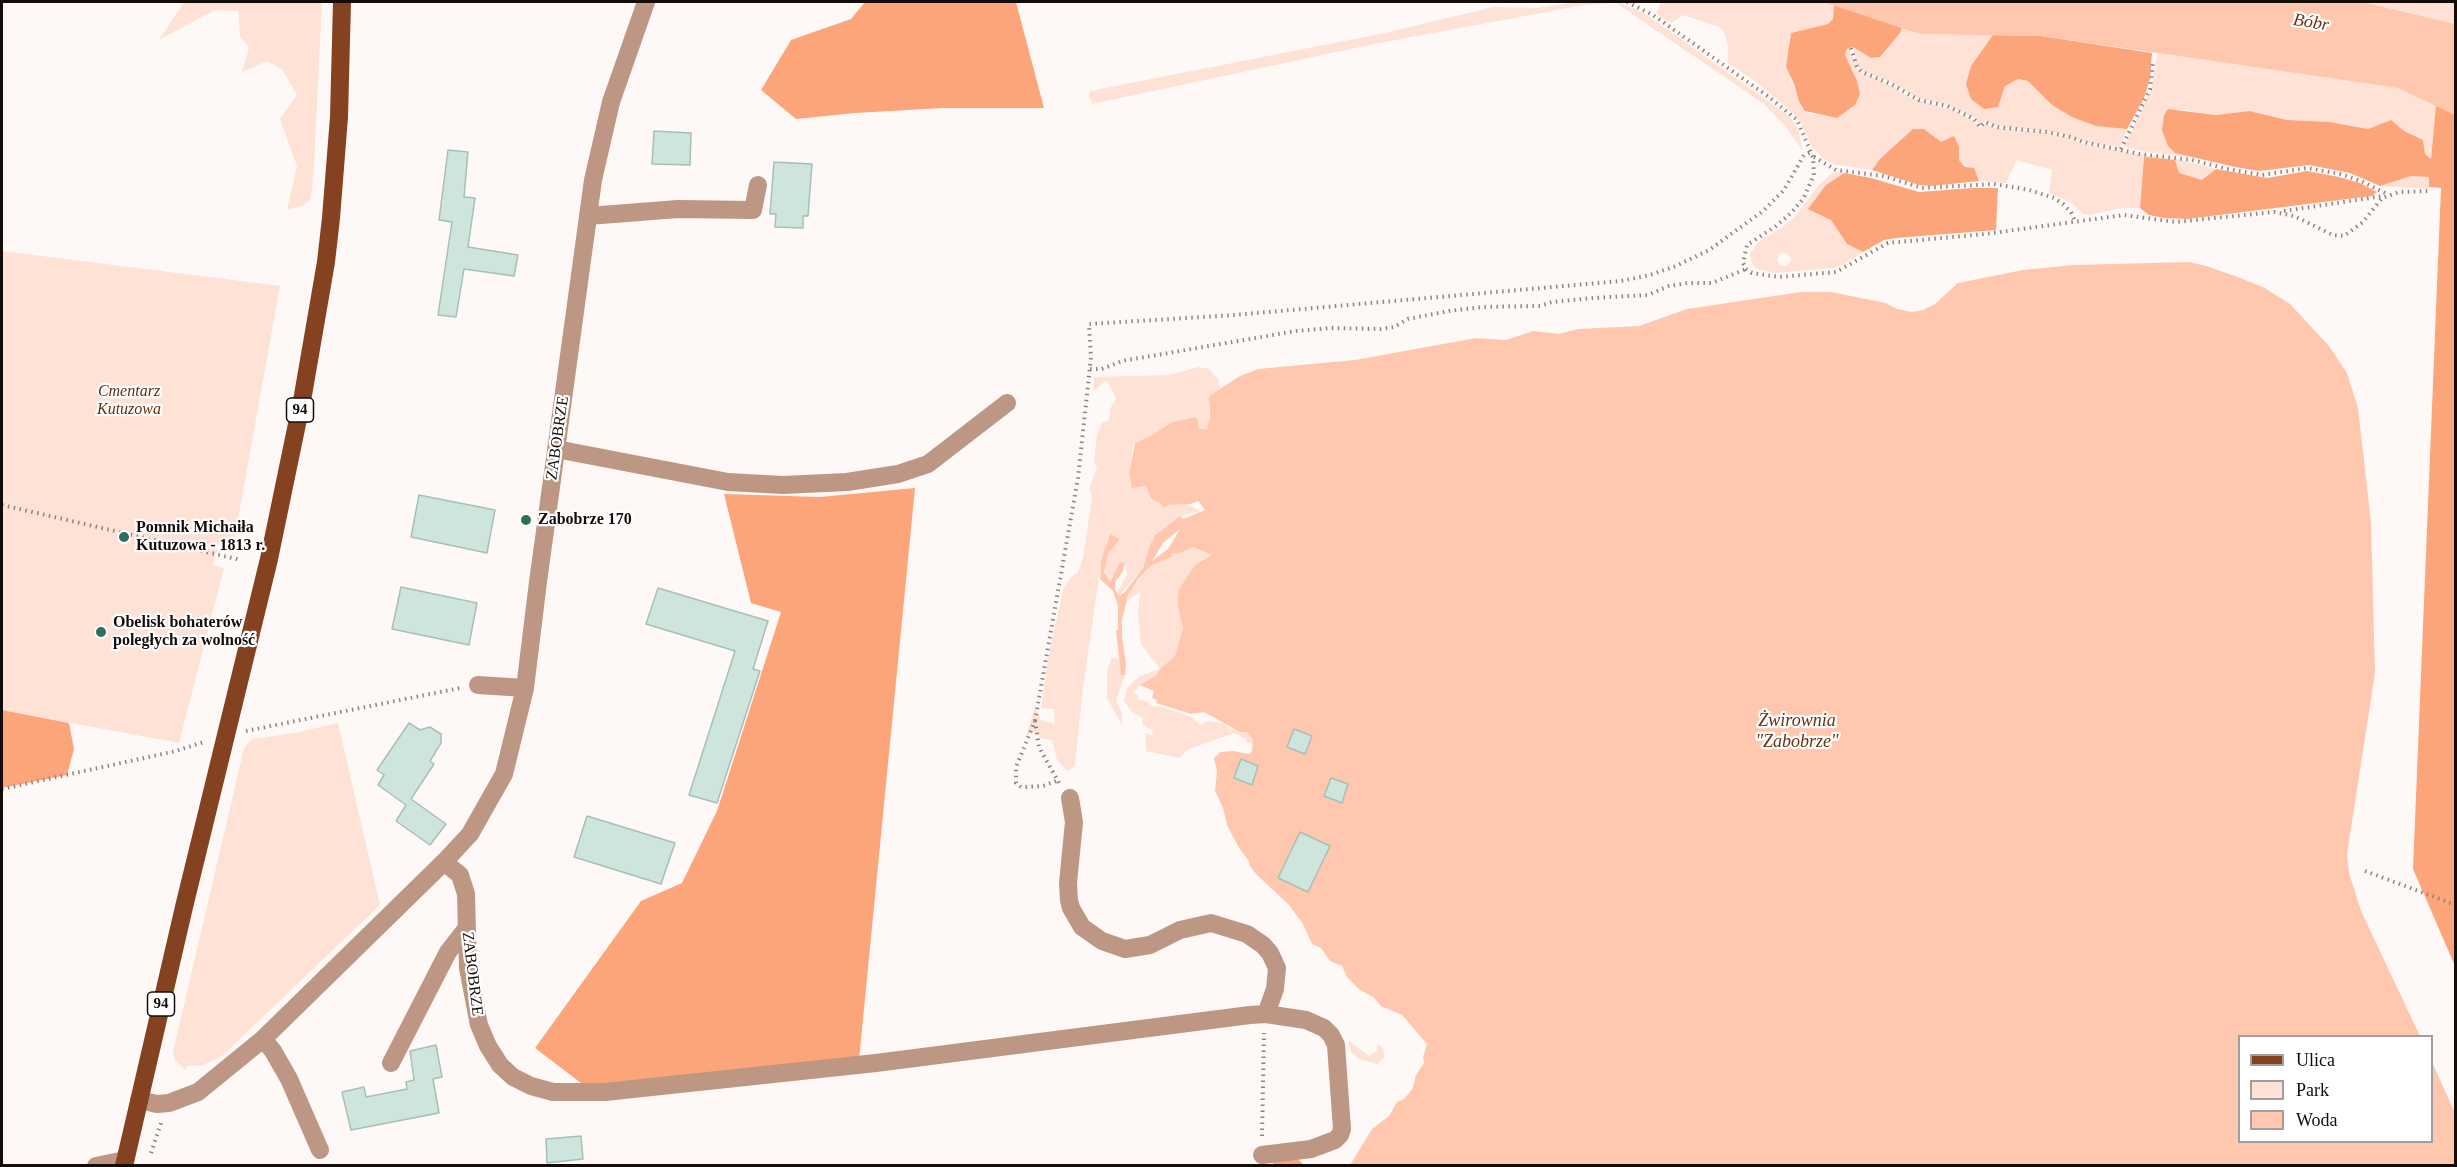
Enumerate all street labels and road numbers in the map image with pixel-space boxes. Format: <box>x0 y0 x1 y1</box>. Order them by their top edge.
street label: ZABOBRZE <box>543 395 573 481</box>
road number: 94 <box>286 398 314 422</box>
street label: ZABOBRZE <box>457 931 487 1017</box>
road number: 94 <box>148 992 174 1016</box>

